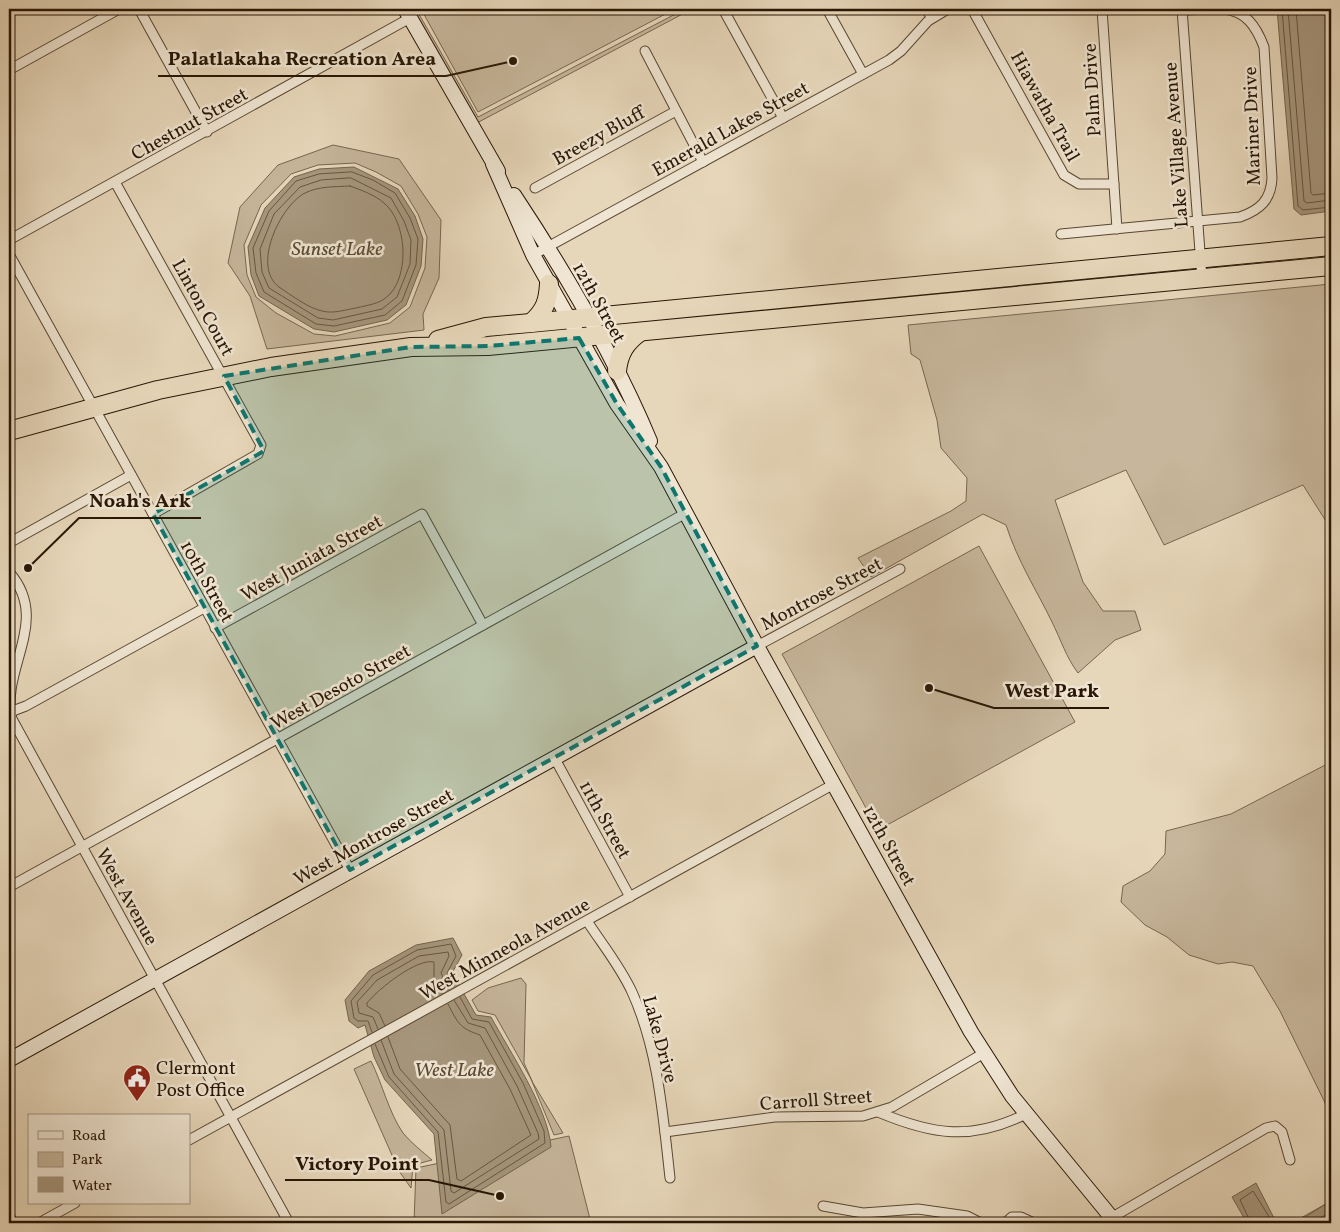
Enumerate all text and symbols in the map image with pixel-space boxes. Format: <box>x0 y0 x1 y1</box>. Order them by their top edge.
callout: Palatlakaha Recreation Area <box>158 41 446 76</box>
street label: Palm Drive <box>1078 43 1108 137</box>
text: Palatlakaha Recreation Area <box>168 46 436 74</box>
street label: Hiawatha Trail <box>1003 47 1086 167</box>
street label: Lake Village Avenue <box>1158 61 1196 228</box>
street label: Mariner Drive <box>1238 66 1268 186</box>
street label: Emerald Lakes Street <box>648 76 814 184</box>
street label: Chestnut Street <box>127 82 253 168</box>
street label: Breezy Bluff <box>548 100 652 173</box>
water label: Sunset Lake <box>291 236 383 264</box>
street label: Linton Court <box>165 255 240 361</box>
street label: 12th Street <box>565 258 631 349</box>
callout: Noah's Ark <box>79 483 201 518</box>
text: Noah's Ark <box>89 488 191 516</box>
street label: West Juniata Street <box>237 509 388 608</box>
street label: 10th Street <box>173 536 240 628</box>
street label: Montrose Street <box>757 552 888 638</box>
street label: West Desoto Street <box>266 638 416 737</box>
callout: West Park <box>994 673 1109 708</box>
text: West Park <box>1005 678 1099 706</box>
street label: 11th Street <box>572 776 637 864</box>
street label: West Montrose Street <box>289 783 459 893</box>
street label: 12th Street <box>855 801 921 892</box>
street label: West Avenue <box>89 844 164 950</box>
street label: West Minneola Avenue <box>415 892 595 1007</box>
street label: Lake Drive <box>635 993 683 1086</box>
place label: Clermont Post Office <box>156 1056 245 1104</box>
water label: West Lake <box>414 1057 494 1085</box>
public building icon: Clermont Post Office <box>122 1063 152 1102</box>
street label: Carroll Street <box>759 1084 874 1118</box>
legend <box>28 1114 190 1204</box>
text: Road <box>72 1126 106 1147</box>
callout: Victory Point <box>285 1145 429 1180</box>
text: Park <box>72 1150 103 1171</box>
text: Victory Point <box>295 1151 419 1179</box>
text: Water <box>72 1176 112 1197</box>

